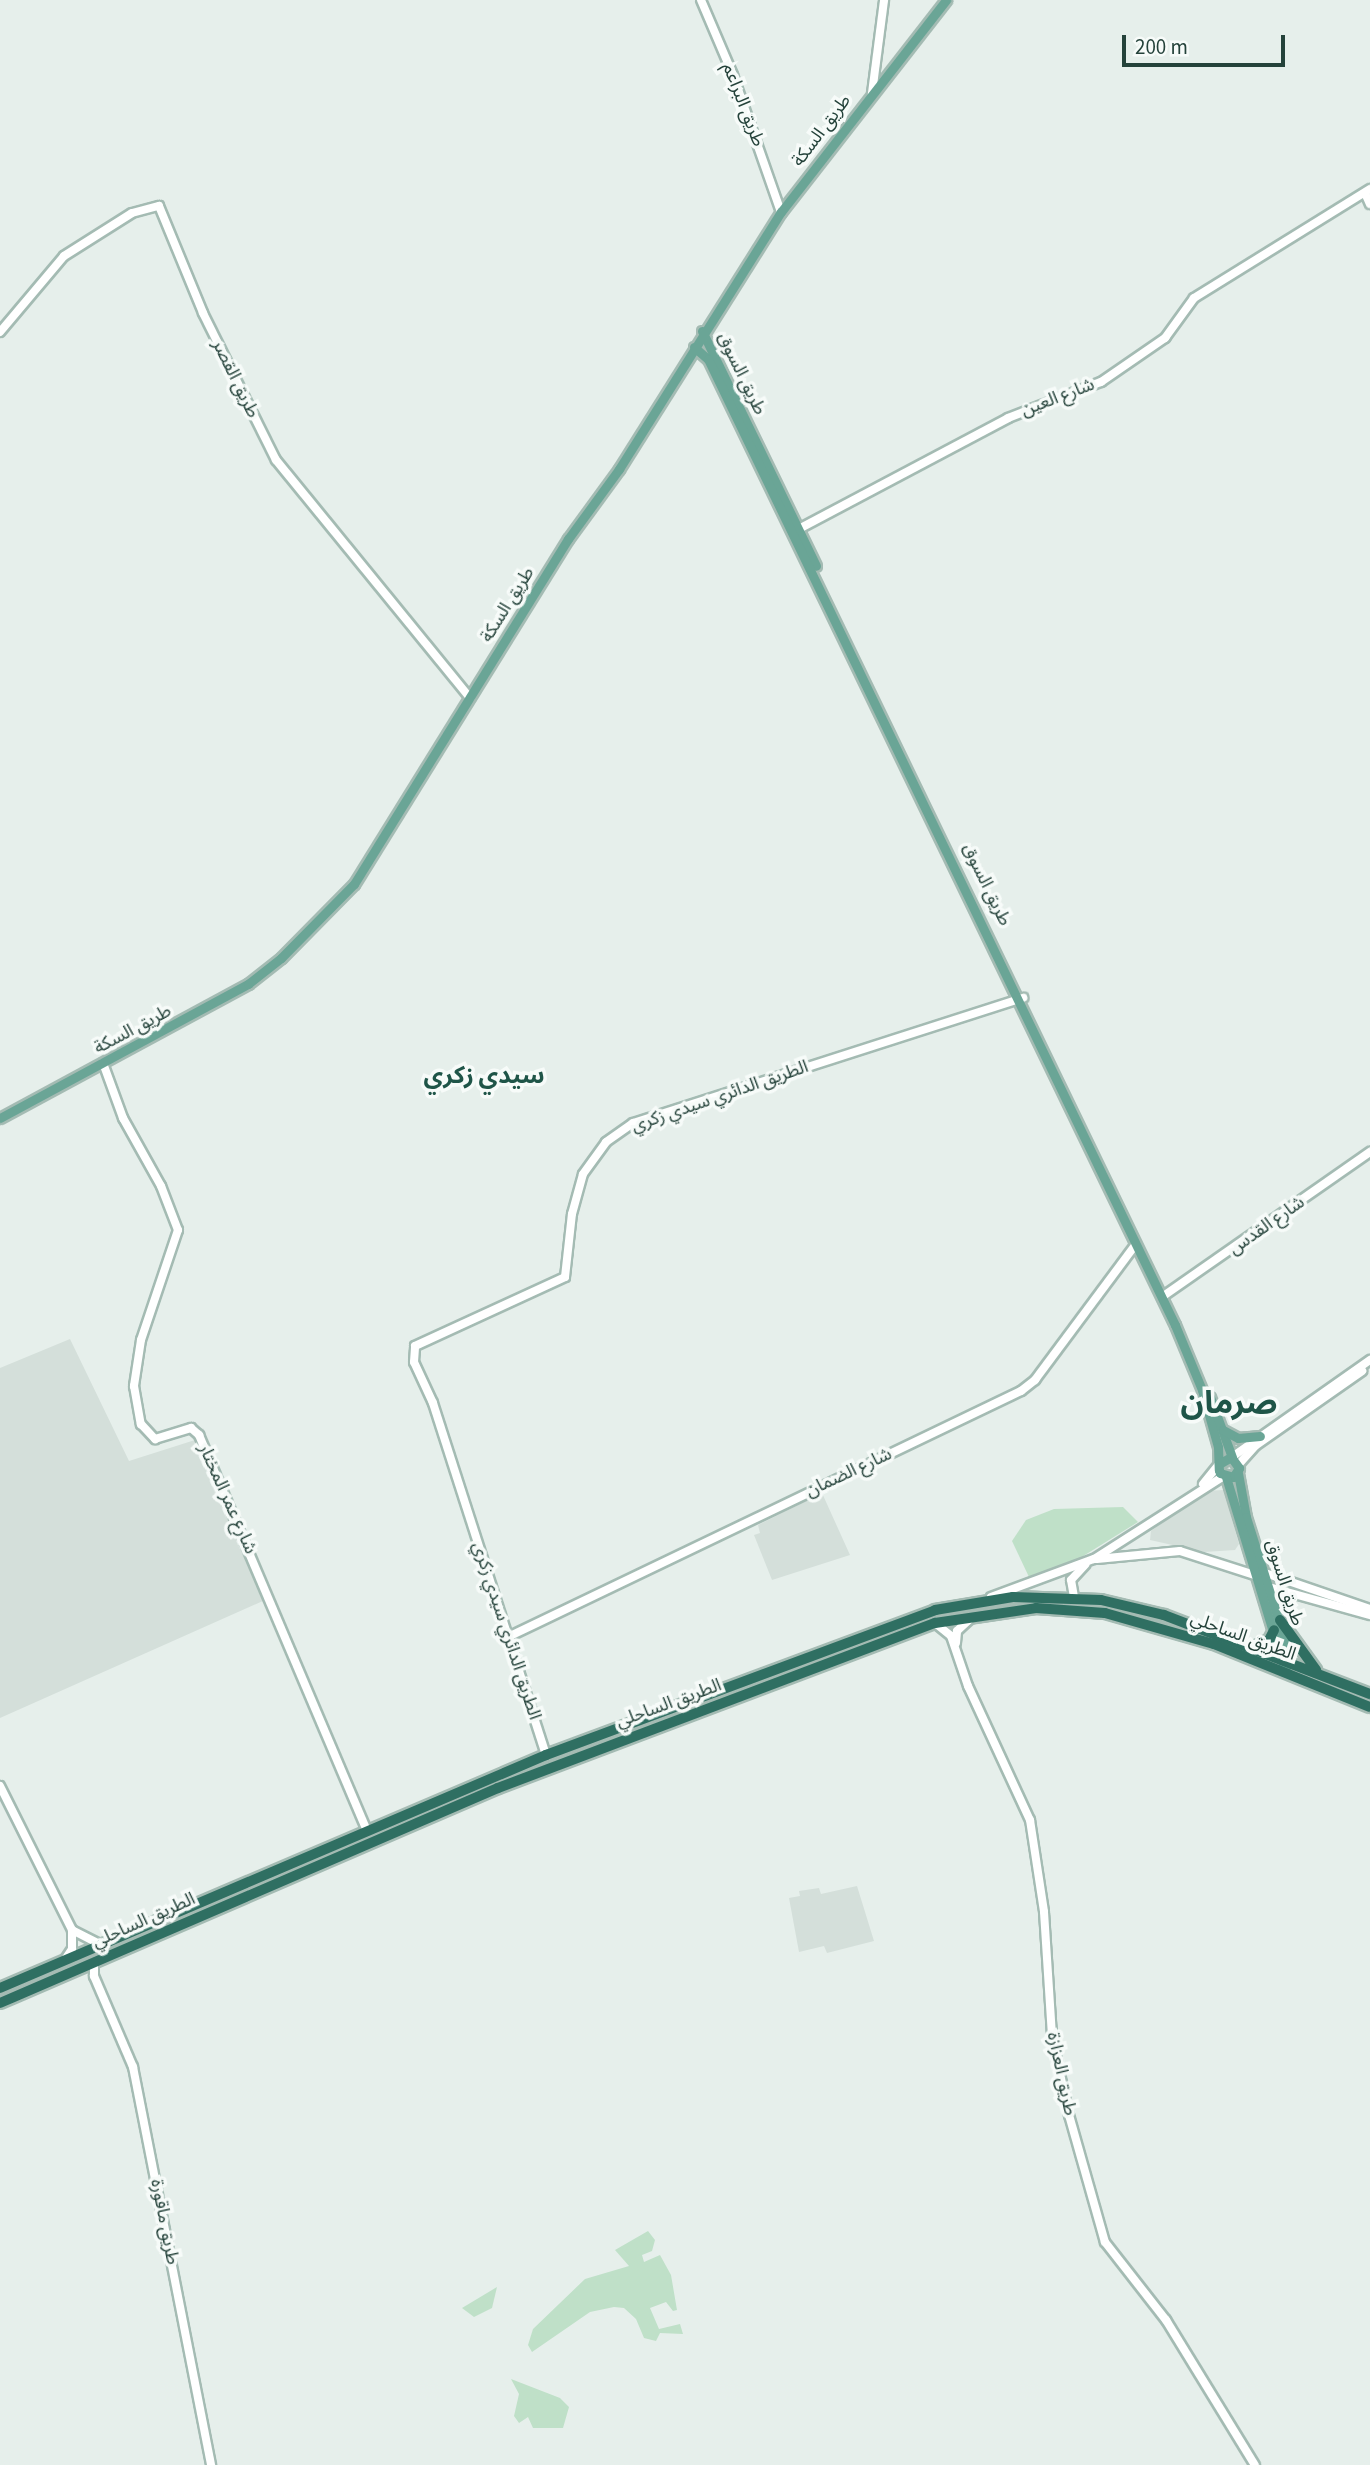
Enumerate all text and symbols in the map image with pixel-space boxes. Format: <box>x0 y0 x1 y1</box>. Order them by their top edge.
scale bar <box>1125 21 1288 65</box>
text: 200 m <box>1135 32 1188 62</box>
street label: طريق البراعم <box>717 60 769 150</box>
street label: طريق السكة <box>788 91 856 171</box>
street label: طريق السوق <box>712 329 770 419</box>
street label: طريق القصر <box>207 336 263 422</box>
street label: شارع العين <box>1018 374 1098 422</box>
street label: طريق السكة <box>476 563 540 647</box>
street label: طريق السوق <box>957 840 1015 930</box>
street label: طريق السكة <box>91 1001 175 1059</box>
street label: الطريق الدائري سيدي زكري <box>629 1057 811 1137</box>
district label: سيدي زكري <box>423 1062 545 1090</box>
street label: شارع القدس <box>1225 1192 1309 1260</box>
district label: صرمان <box>1181 1384 1277 1422</box>
street label: شارع عمر المختار <box>193 1441 261 1557</box>
street label: شارع الضمان <box>802 1444 896 1502</box>
street label: طريق السوق <box>1260 1537 1308 1629</box>
street label: الطريق الدائري سيدي زكري <box>467 1539 545 1723</box>
street label: الطريق الساحلي <box>1187 1608 1299 1666</box>
street label: الطريق الساحلي <box>613 1675 725 1733</box>
street label: الطريق الساحلي <box>89 1889 199 1953</box>
street label: طريق العزازة <box>1042 2030 1080 2118</box>
street label: طريق ماقورة <box>145 2177 183 2267</box>

